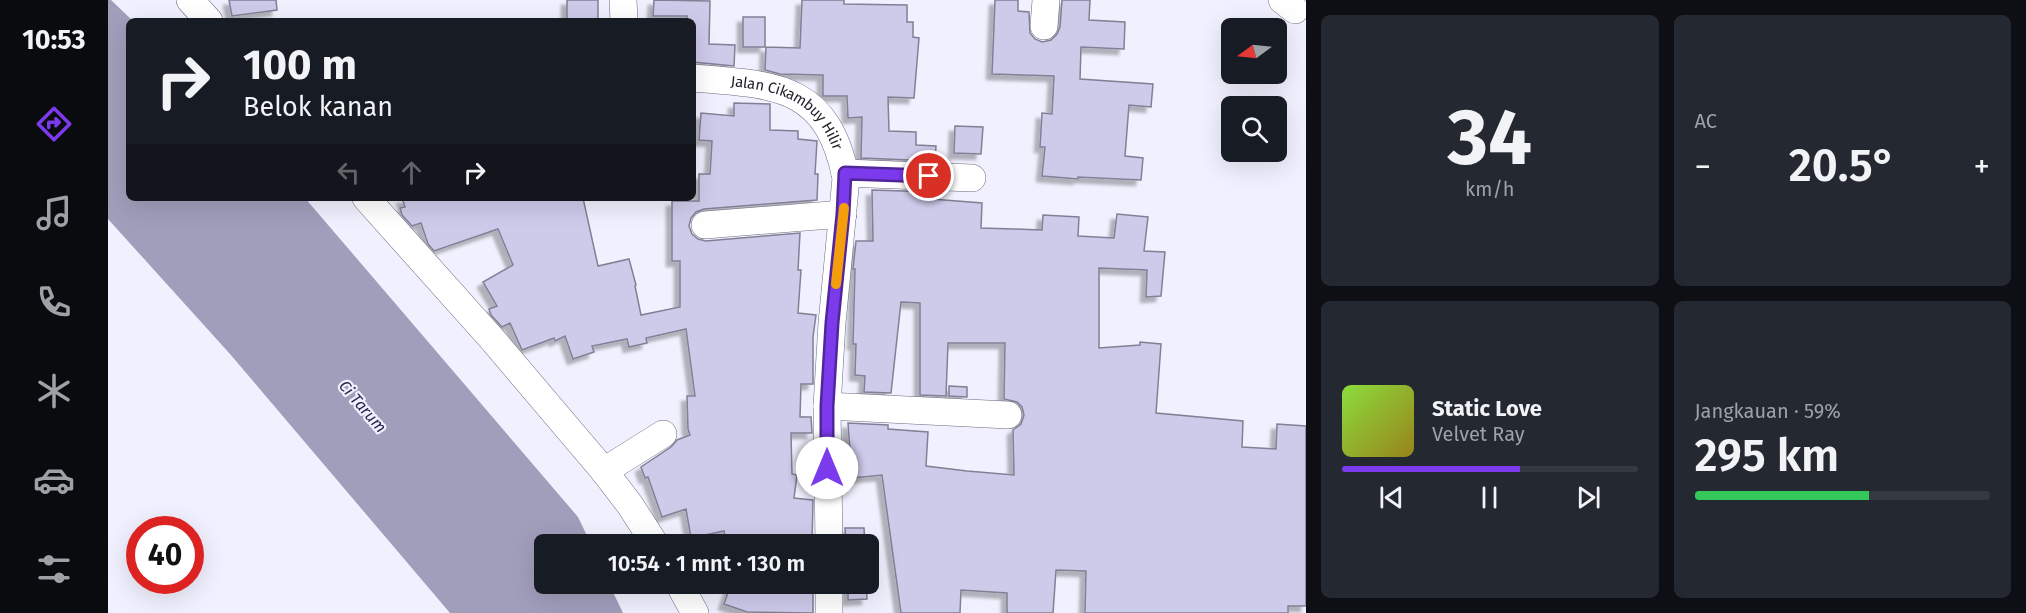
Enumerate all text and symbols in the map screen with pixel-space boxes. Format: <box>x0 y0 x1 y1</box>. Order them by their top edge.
north arrow <box>1221 18 1287 84</box>
map controls <box>1221 18 1287 162</box>
text: 10:53 <box>22 24 86 56</box>
text: 100 m <box>243 40 357 90</box>
icon: right <box>144 42 222 120</box>
street label: Jalan Cikambuy Hilir <box>730 72 847 153</box>
text: Belok kanan <box>243 91 393 123</box>
text: 34 <box>1448 91 1532 185</box>
button: search <box>1221 96 1287 162</box>
icon: directions <box>33 103 75 145</box>
text: AC <box>1695 109 1717 133</box>
text: 20.5° <box>1789 139 1896 193</box>
text: − <box>1695 147 1711 187</box>
text: + <box>1974 147 1990 187</box>
pin <box>903 150 954 201</box>
icon: left <box>332 156 365 189</box>
icon: ahead <box>395 156 428 189</box>
icon: right <box>458 156 491 189</box>
icon: arrive <box>912 159 945 192</box>
text: km/h <box>1465 177 1515 201</box>
icon: music <box>33 192 75 234</box>
icon: phone <box>33 281 75 323</box>
icon: climate <box>33 370 75 412</box>
water label: Ci Tarum <box>335 376 390 436</box>
text: Static Love <box>1432 395 1542 422</box>
text: Jangkauan · 59% <box>1695 399 1841 423</box>
text: Velvet Ray <box>1432 422 1525 446</box>
text: 295 km <box>1695 429 1839 483</box>
position arrow <box>795 436 859 500</box>
icon: car <box>33 459 75 501</box>
icon: previous <box>1375 481 1408 514</box>
icon: pause <box>1473 481 1506 514</box>
icon: next <box>1572 481 1605 514</box>
speed limit sign: 40 <box>126 516 204 594</box>
icon: filters <box>33 548 75 590</box>
text: 10:54 · 1 mnt · 130 m <box>608 550 805 577</box>

